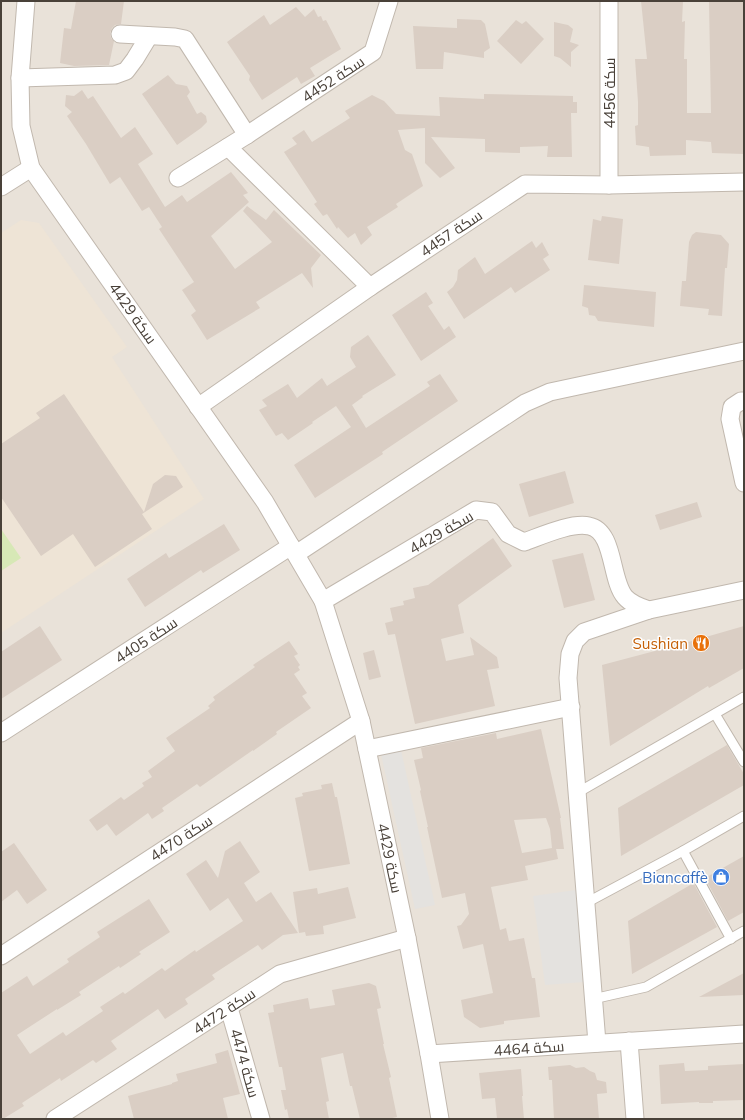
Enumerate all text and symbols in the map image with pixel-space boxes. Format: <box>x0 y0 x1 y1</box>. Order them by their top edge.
street label: سكة 4452 <box>298 52 368 106</box>
street label: سكة 4456 <box>600 58 619 128</box>
street label: سكة 4457 <box>416 205 486 261</box>
street label: سكة 4429 <box>105 279 161 347</box>
street label: سكة 4429 <box>406 506 476 558</box>
street label: سكة 4405 <box>111 613 181 667</box>
restaurant icon: Sushian <box>691 633 711 653</box>
place label: Sushian <box>632 634 688 653</box>
street label: سكة 4470 <box>146 811 216 865</box>
street label: سكة 4429 <box>373 821 407 895</box>
shop icon: Biancaffè <box>711 867 731 887</box>
place label: Biancaffè <box>642 868 708 887</box>
street label: سكة 4472 <box>189 984 259 1038</box>
street label: سكة 4474 <box>226 1026 264 1100</box>
street label: سكة 4464 <box>493 1036 565 1060</box>

